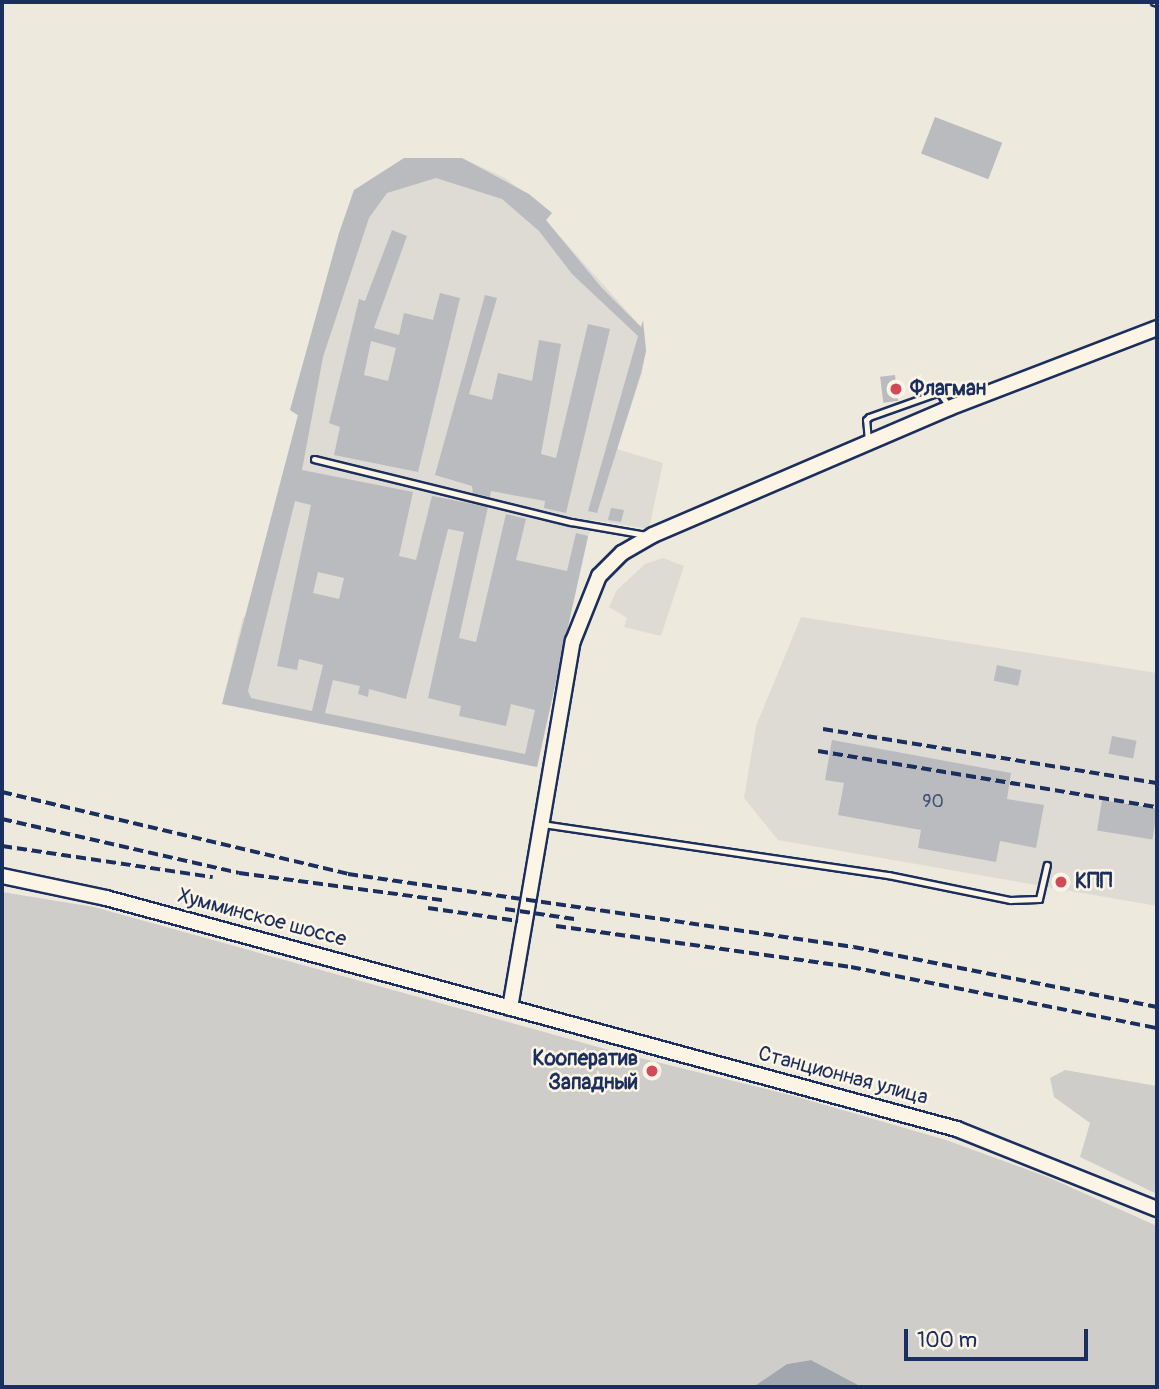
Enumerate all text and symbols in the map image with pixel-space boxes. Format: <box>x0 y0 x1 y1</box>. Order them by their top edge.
place label: Флагман <box>910 376 986 402</box>
marker: Флагман <box>888 381 904 397</box>
house number: 90 <box>922 791 944 813</box>
place label: КПП <box>1075 869 1112 895</box>
marker: КПП <box>1053 874 1069 890</box>
street label: Хумминское шоссе <box>175 883 349 953</box>
street label: Станционная улица <box>755 1041 931 1111</box>
place label: Кооператив Западный <box>532 1046 638 1096</box>
marker: Кооператив Западный <box>644 1063 660 1079</box>
scale bar <box>907 1316 1091 1360</box>
text: 100 m <box>917 1327 977 1354</box>

